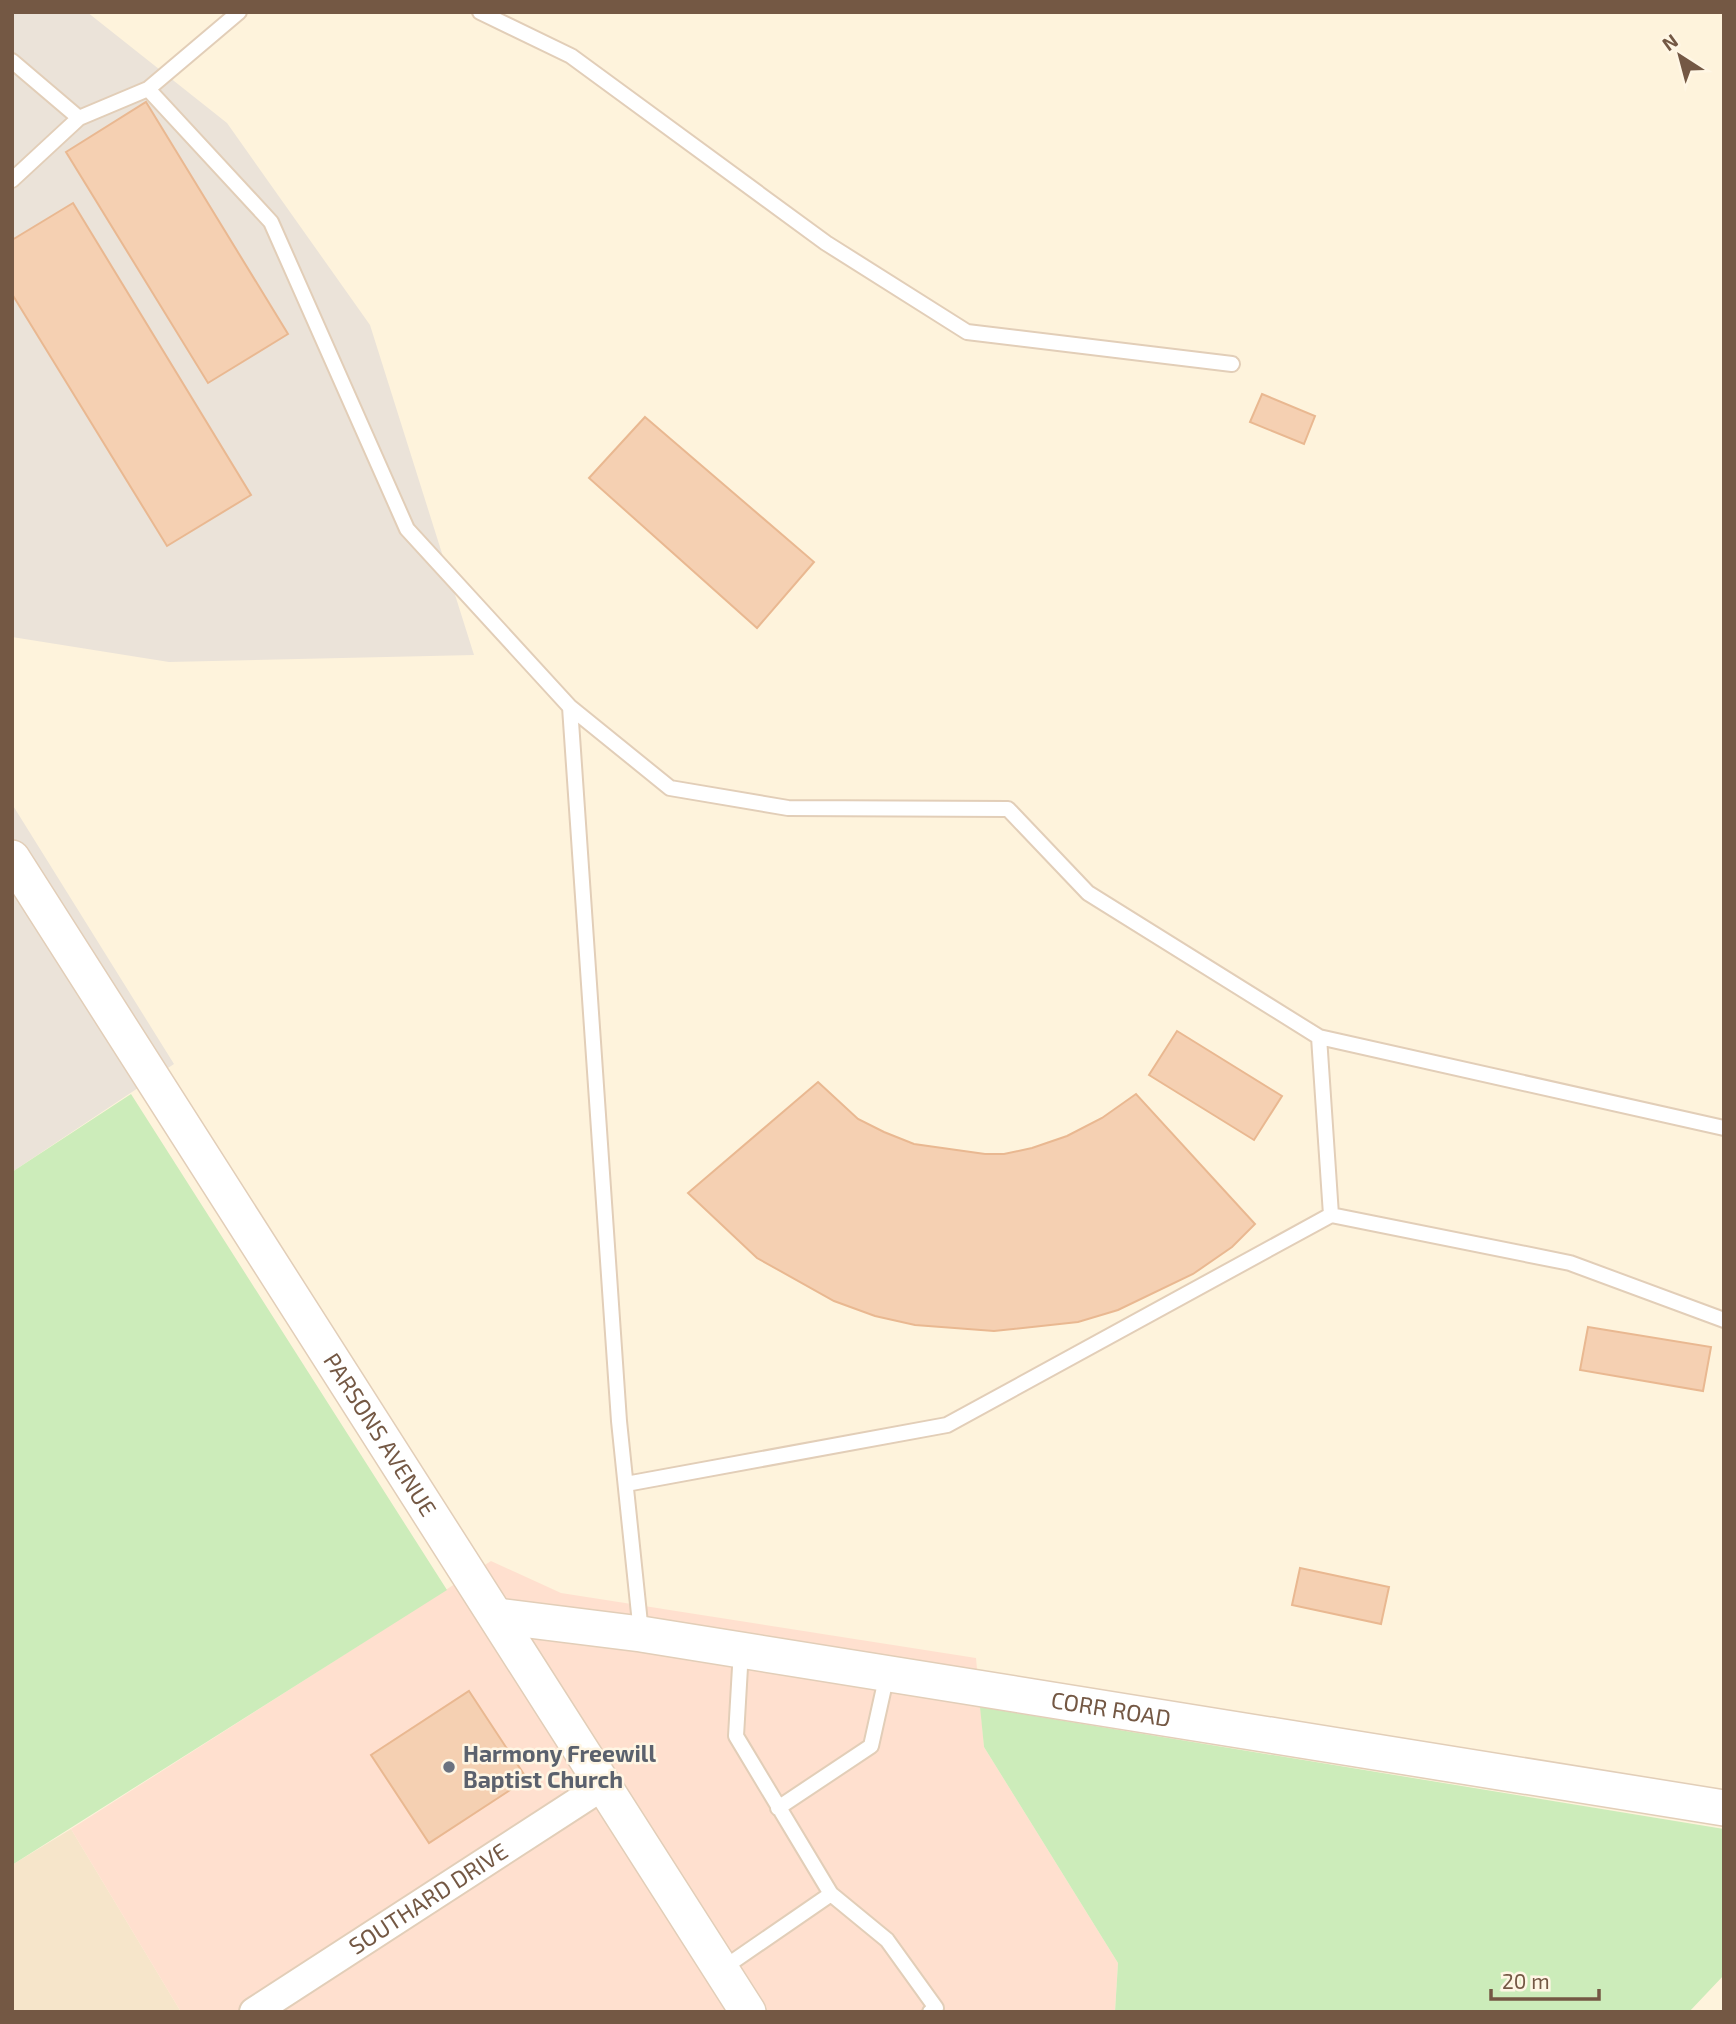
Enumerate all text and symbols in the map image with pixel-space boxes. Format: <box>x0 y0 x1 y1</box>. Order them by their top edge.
north arrow <box>1645 21 1715 91</box>
text: N <box>1657 29 1682 55</box>
street label: PARSONS AVENUE <box>318 1347 443 1521</box>
street label: CORR ROAD <box>1049 1685 1173 1732</box>
place label: Harmony Freewill Baptist Church <box>463 1739 656 1793</box>
marker: Harmony Freewill Baptist Church <box>441 1759 457 1775</box>
street label: SOUTHARD DRIVE <box>343 1836 513 1960</box>
scale bar <box>1491 1958 1600 2002</box>
text: 20 m <box>1502 1968 1550 1993</box>

